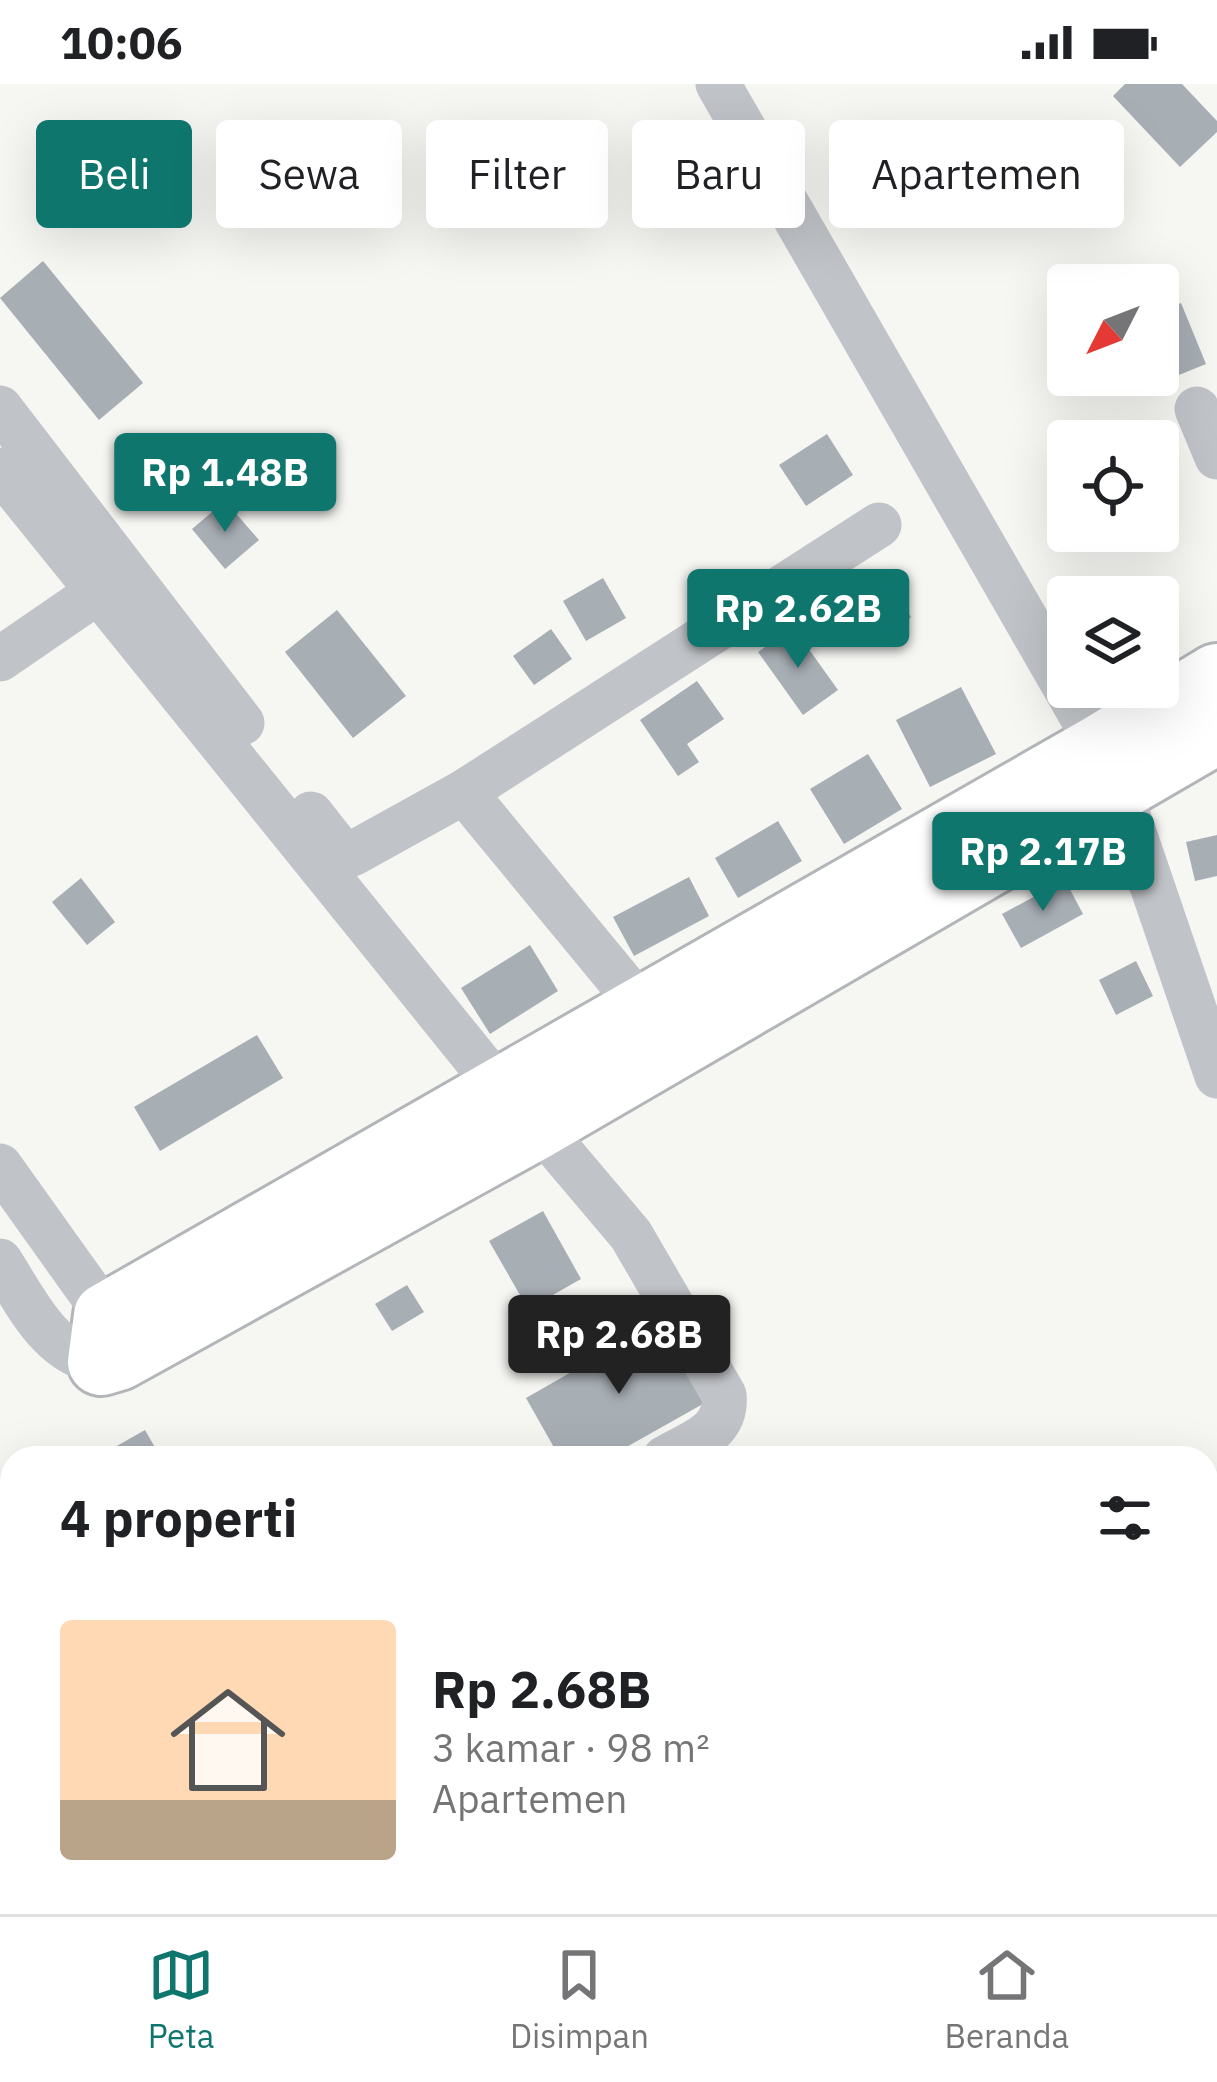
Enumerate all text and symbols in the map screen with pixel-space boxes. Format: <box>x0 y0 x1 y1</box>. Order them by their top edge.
text: 10:06 <box>60 13 183 71</box>
chip: Beli <box>36 120 192 228</box>
chip: Sewa <box>216 120 402 228</box>
chip: Filter <box>426 120 608 228</box>
chip: Baru <box>632 120 805 228</box>
chip: Apartemen <box>829 120 1124 228</box>
north arrow <box>1047 264 1179 396</box>
map controls <box>1047 264 1179 708</box>
button: locate <box>1047 420 1179 552</box>
pin: Rp 1.48B <box>101 433 349 535</box>
text: Rp 1.48B <box>141 446 309 497</box>
pin: Rp 2.62B <box>674 569 922 671</box>
button: layers <box>1047 576 1179 708</box>
text: Rp 2.62B <box>714 582 882 633</box>
pin: Rp 2.17B <box>919 812 1167 914</box>
text: Rp 2.17B <box>959 825 1127 876</box>
pin: Rp 2.68B <box>495 1295 743 1397</box>
text: Rp 2.68B <box>535 1308 703 1359</box>
text: 4 properti <box>60 1485 297 1551</box>
icon: filters <box>1092 1485 1158 1551</box>
text: Rp 2.68B <box>432 1656 651 1722</box>
icon: home <box>156 1668 300 1812</box>
text: 3 kamar · 98 m² <box>432 1722 710 1773</box>
text: Apartemen <box>432 1773 627 1824</box>
tab: Peta <box>148 1942 214 2057</box>
tab: Disimpan <box>510 1942 649 2057</box>
tab: Beranda <box>944 1942 1069 2057</box>

